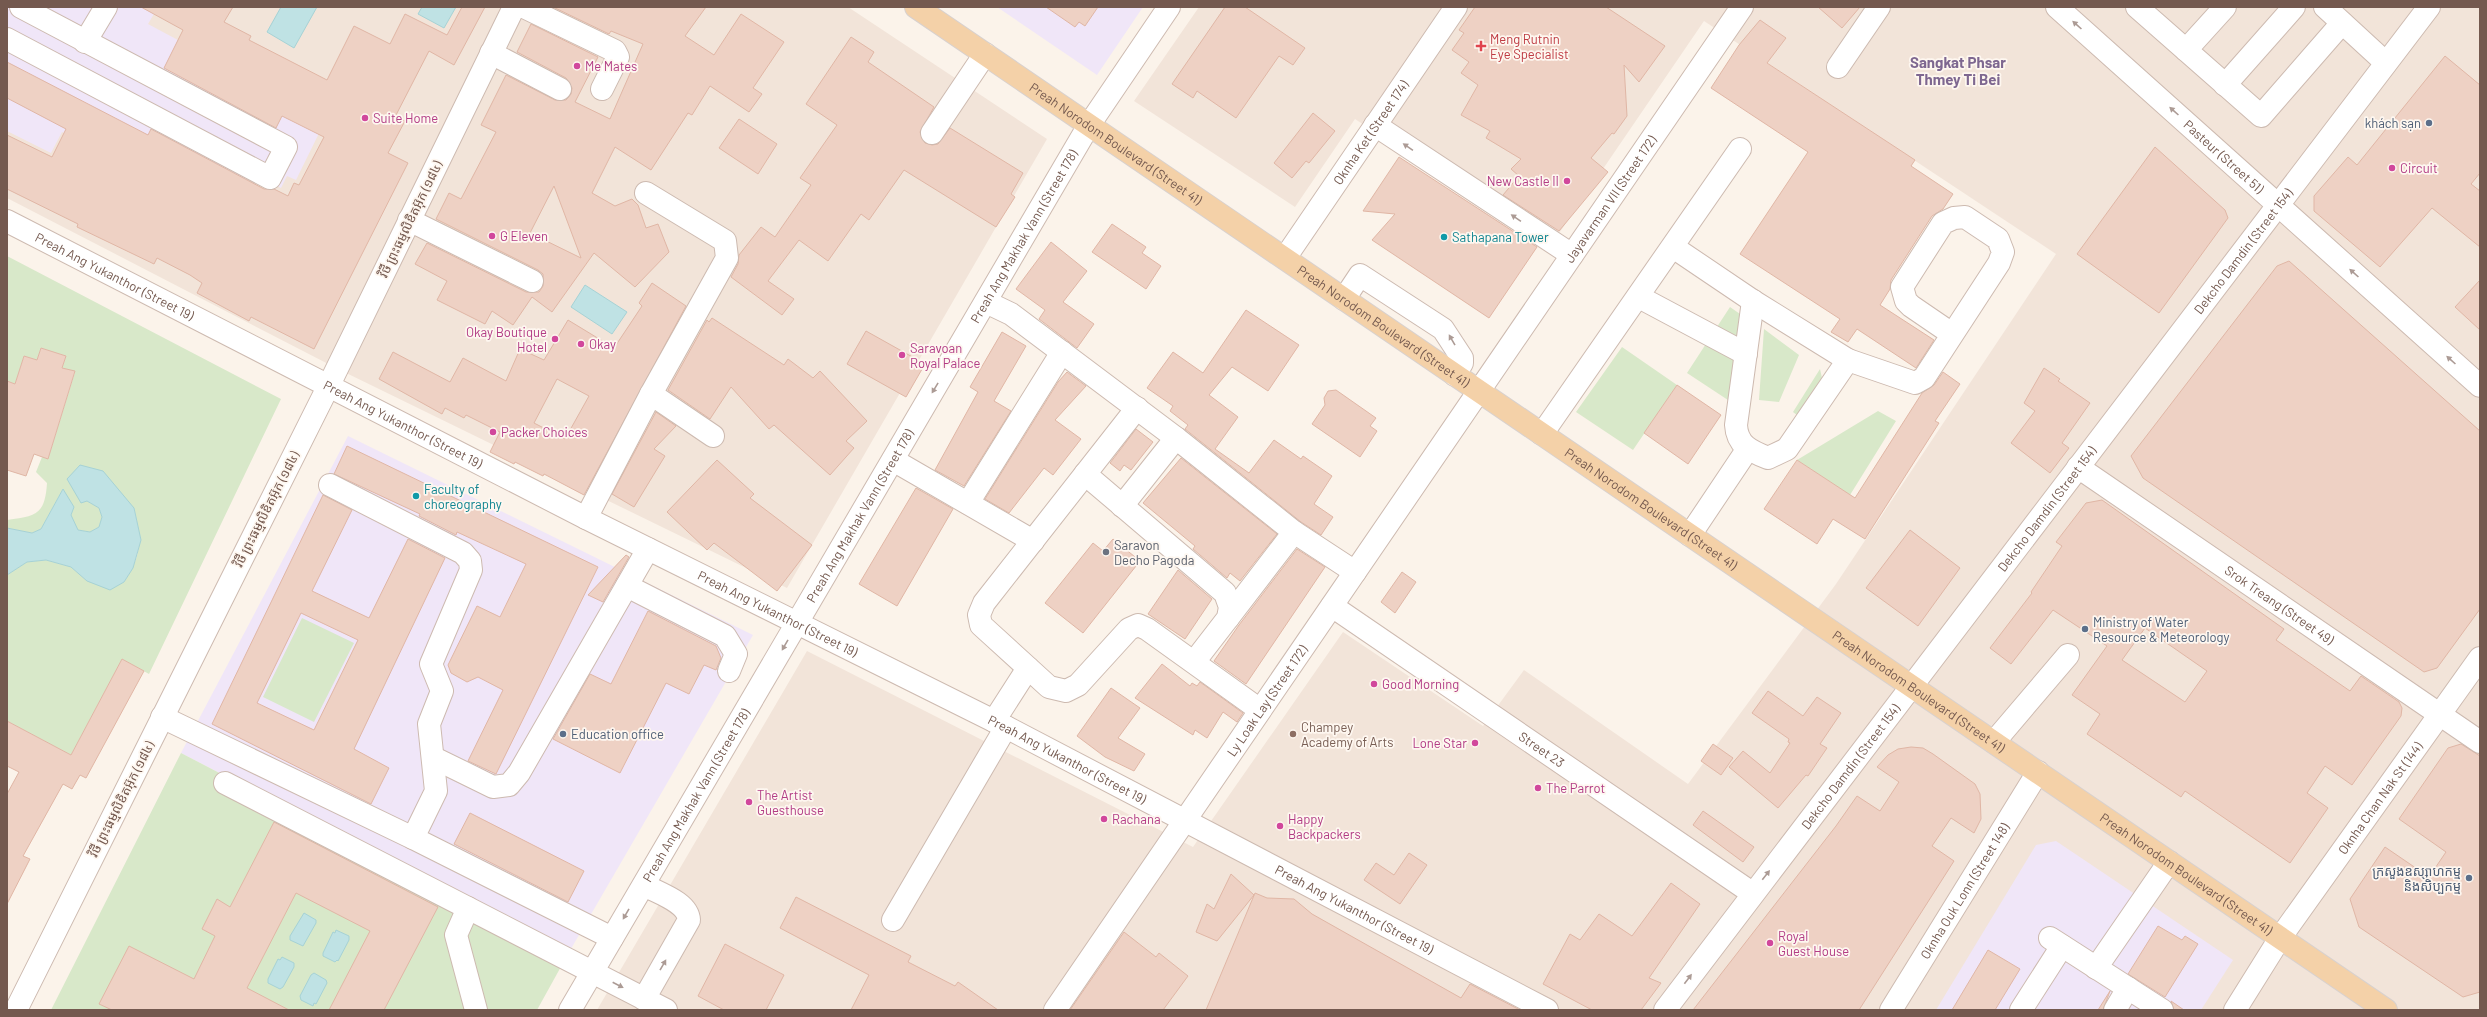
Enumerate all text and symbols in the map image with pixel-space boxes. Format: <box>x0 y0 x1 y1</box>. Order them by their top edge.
one-way arrow <box>2072 20 2082 29</box>
place label: Meng Rutnin Eye Specialist <box>1490 31 1569 62</box>
marker: Meng Rutnin Eye Specialist <box>1475 40 1487 52</box>
district label: Sangkat Phsar Thmey Ti Bei <box>1910 53 2006 88</box>
place label: Me Mates <box>585 58 637 74</box>
marker: Me Mates <box>572 61 582 71</box>
street label: Oknha Ket (Street 174) <box>1329 77 1412 188</box>
street label: Preah Norodom Boulevard (Street 41) <box>1027 79 1206 208</box>
one-way arrow <box>2169 107 2179 116</box>
place label: Suite Home <box>373 110 438 126</box>
marker: Suite Home <box>360 113 370 123</box>
place label: khách sạn <box>2365 115 2421 131</box>
street label: Pasteur (Street 51) <box>2180 116 2268 197</box>
marker: khách sạn <box>2424 118 2434 128</box>
street label: Jayavarman VII (Street 172) <box>1561 132 1660 266</box>
one-way arrow <box>1402 143 1413 151</box>
street label: Preah Ang Makhak Vann (Street 178) <box>967 146 1081 326</box>
street label: វិថី ព្រះធម្មលិខិតអ៊ុក (១៨៤) <box>374 157 447 281</box>
place label: Circuit <box>2400 160 2438 176</box>
marker: Circuit <box>2387 163 2397 173</box>
place label: New Castle II <box>1487 173 1559 189</box>
marker: New Castle II <box>1562 176 1572 186</box>
street label: Dekcho Damdin (Street 154) <box>2190 185 2296 317</box>
one-way arrow <box>1510 215 1522 222</box>
place label: G Eleven <box>500 228 548 244</box>
street label: Preah Ang Yukanthor (Street 19) <box>33 229 197 324</box>
place label: Sathapana Tower <box>1452 229 1549 245</box>
marker: G Eleven <box>487 231 497 241</box>
marker: Sathapana Tower <box>1439 232 1449 242</box>
street label: Preah Norodom Boulevard (Street 41) <box>1294 262 1473 391</box>
one-way arrow <box>2349 268 2359 277</box>
place label: Okay Boutique Hotel <box>466 324 547 355</box>
marker: Okay Boutique Hotel <box>550 334 560 344</box>
one-way arrow <box>1449 335 1456 346</box>
place label: Okay <box>589 336 616 352</box>
marker: Okay <box>576 339 586 349</box>
place label: Saravoan Royal Palace <box>910 340 980 371</box>
marker: Saravoan Royal Palace <box>897 350 907 360</box>
one-way arrow <box>2446 355 2456 364</box>
street label: Preah Ang Yukanthor (Street 19) <box>321 377 486 472</box>
one-way arrow <box>931 382 938 394</box>
place label: Packer Choices <box>501 424 588 440</box>
street label: Preah Ang Makhak Vann (Street 178) <box>803 426 917 605</box>
marker: Packer Choices <box>488 427 498 437</box>
street label: Dekcho Damdin (Street 154) <box>1994 443 2100 575</box>
street label: Preah Norodom Boulevard (Street 41) <box>1562 444 1741 573</box>
street label: វិថី ព្រះធម្មលិខិតអ៊ុក (១៨៤) <box>229 448 304 571</box>
place label: Faculty of choreography <box>424 481 502 512</box>
marker: Faculty of choreography <box>411 491 421 501</box>
place label: Saravon Decho Pagoda <box>1114 537 1194 568</box>
marker: Saravon Decho Pagoda <box>1101 547 1111 557</box>
street label: Srok Treang (Street 49) <box>2222 562 2338 648</box>
street label: Preah Ang Yukanthor (Street 19) <box>695 567 861 660</box>
place label: Ministry of Water Resource & Meteorology <box>2093 614 2230 645</box>
marker: Ministry of Water Resource & Meteorology <box>2080 624 2090 634</box>
street label: Preah Norodom Boulevard (Street 41) <box>1830 627 2009 756</box>
one-way arrow <box>781 640 788 651</box>
street label: Ly Loak Lay (Street 172) <box>1223 641 1311 759</box>
place label: Good Morning <box>1382 676 1459 692</box>
marker: Good Morning <box>1369 679 1379 689</box>
street label: Dekcho Damdin (Street 154) <box>1798 700 1904 832</box>
street label: Preah Ang Makhak Vann (Street 178) <box>639 705 753 885</box>
street label: Preah Ang Yukanthor (Street 19) <box>985 711 1150 807</box>
place label: Champey Academy of Arts <box>1301 719 1393 750</box>
place label: Education office <box>571 726 664 742</box>
street label: Street 23 <box>1516 728 1568 770</box>
marker: Education office <box>558 729 568 739</box>
marker: Champey Academy of Arts <box>1288 729 1298 739</box>
place label: Lone Star <box>1412 735 1467 751</box>
street label: វិថី ព្រះធម្មលិខិតអ៊ុក (១៨៤) <box>84 738 159 861</box>
marker: Lone Star <box>1470 738 1480 748</box>
street label: Oknha Chan Nak St (144) <box>2334 738 2426 857</box>
place label: The Parrot <box>1546 780 1605 796</box>
marker: The Parrot <box>1533 783 1543 793</box>
place label: The Artist Guesthouse <box>757 787 824 818</box>
marker: The Artist Guesthouse <box>744 797 754 807</box>
street label: Preah Norodom Boulevard (Street 41) <box>2097 809 2276 939</box>
place label: Rachana <box>1112 811 1161 827</box>
place label: Happy Backpackers <box>1288 811 1361 842</box>
marker: Rachana <box>1099 814 1109 824</box>
street label: Oknha Ouk Lonn (Street 148) <box>1917 820 2013 962</box>
marker: Happy Backpackers <box>1275 821 1285 831</box>
street label: Preah Ang Yukanthor (Street 19) <box>1272 861 1437 957</box>
place label: ក្រសួងឧស្សាហកម្ម និងសិប្បកម្ម <box>2372 863 2461 895</box>
one-way arrow <box>1762 869 1771 880</box>
marker: ក្រសួងឧស្សាហកម្ម និងសិប្បកម្ម <box>2464 873 2474 883</box>
one-way arrow <box>623 908 630 920</box>
place label: Royal Guest House <box>1778 928 1849 959</box>
marker: Royal Guest House <box>1765 938 1775 948</box>
one-way arrow <box>660 959 667 971</box>
one-way arrow <box>1684 973 1692 984</box>
one-way arrow <box>612 982 624 989</box>

